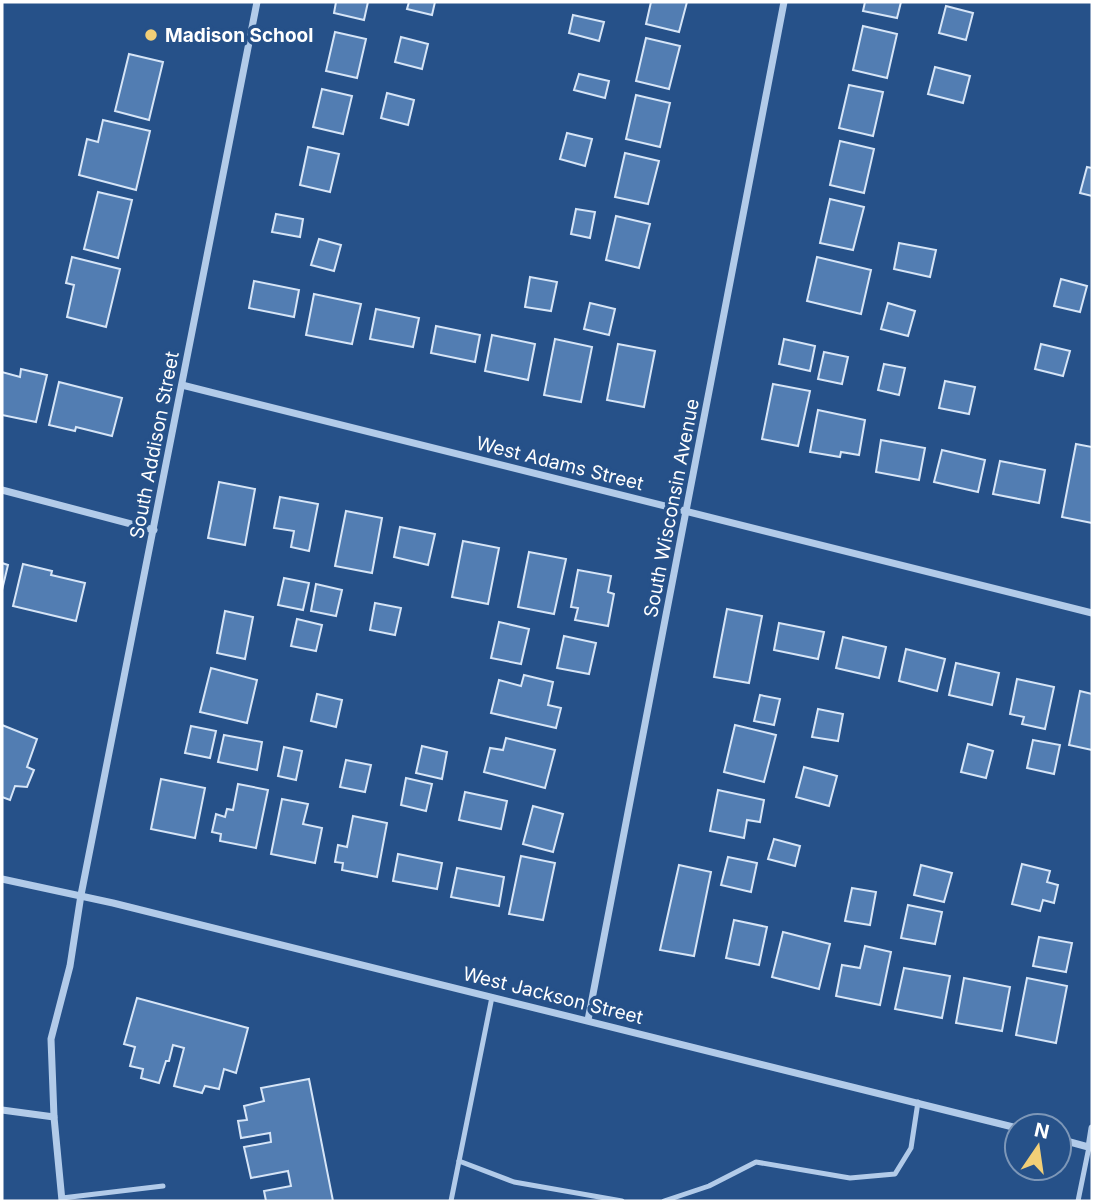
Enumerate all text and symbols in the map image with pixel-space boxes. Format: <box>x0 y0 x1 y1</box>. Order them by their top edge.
place label: Madison School <box>165 24 313 47</box>
marker: Madison School <box>143 27 159 43</box>
street label: South Addison Street <box>125 350 184 541</box>
street label: South Wisconsin Avenue <box>639 397 704 619</box>
street label: West Adams Street <box>474 432 646 495</box>
street label: West Jackson Street <box>460 962 645 1029</box>
north arrow <box>1003 1112 1073 1182</box>
text: N <box>1032 1118 1051 1144</box>

